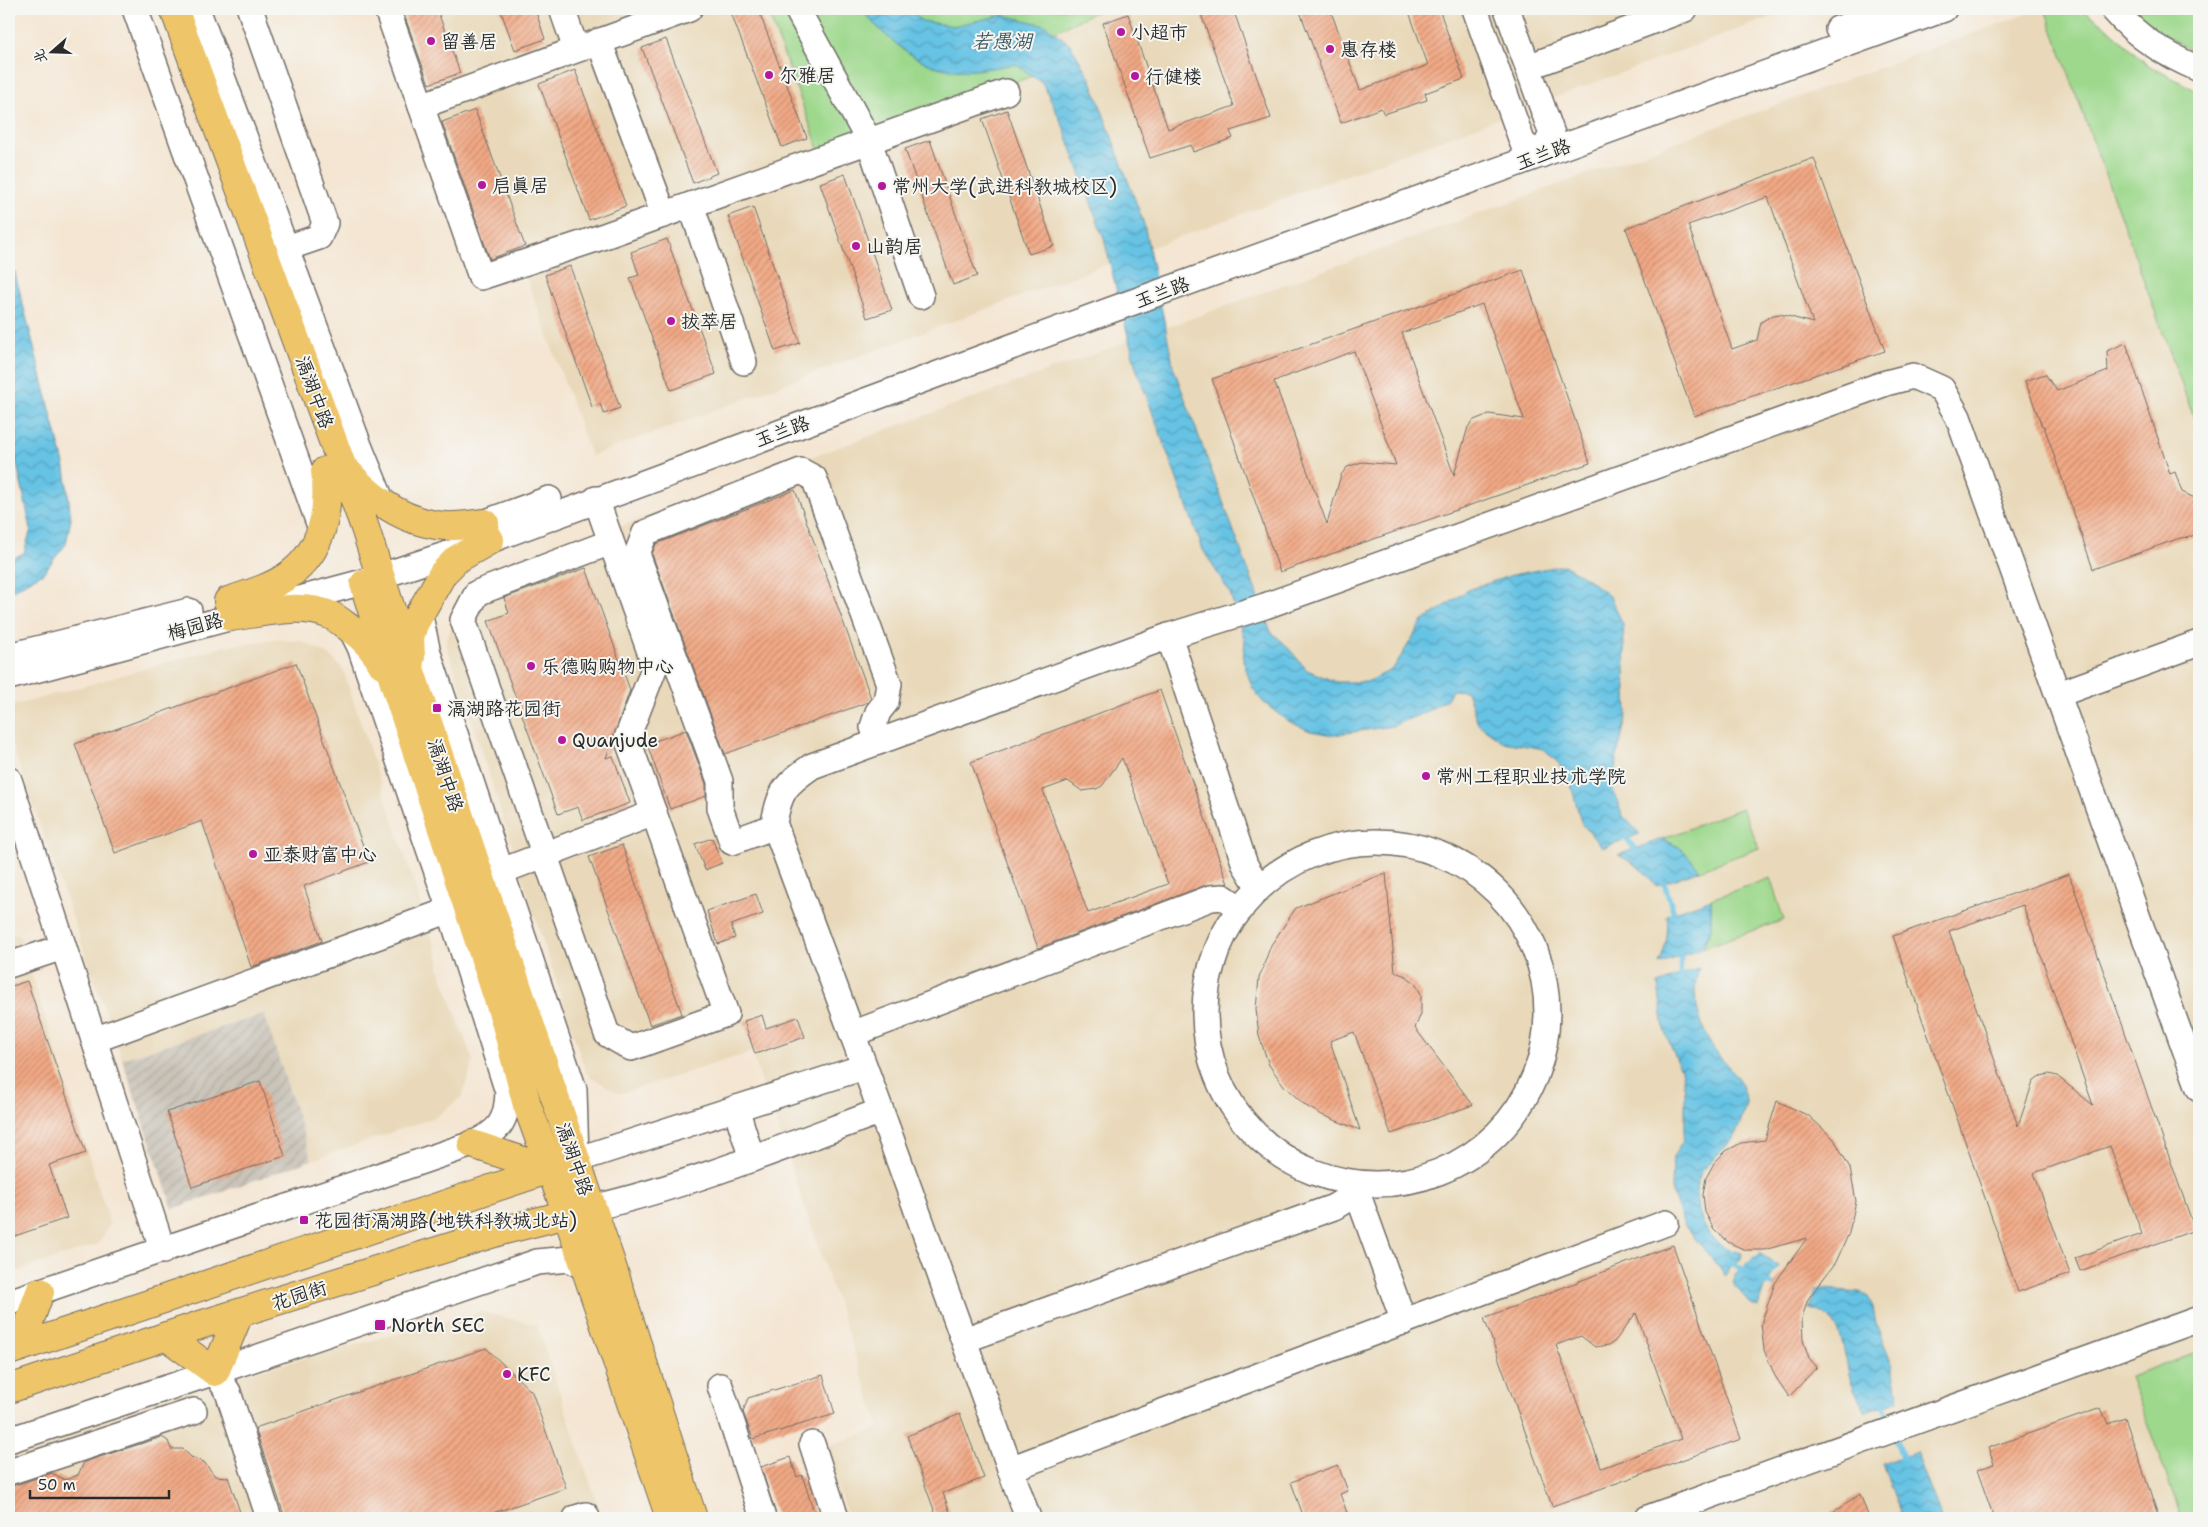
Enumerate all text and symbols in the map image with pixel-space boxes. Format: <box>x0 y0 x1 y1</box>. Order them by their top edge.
place label: 小超市 <box>1131 20 1188 45</box>
marker: 小超市 <box>1115 26 1127 38</box>
north arrow <box>28 28 78 78</box>
water label: 若愚湖 <box>972 28 1034 54</box>
place label: 留善居 <box>441 29 498 54</box>
marker: 留善居 <box>425 35 437 47</box>
place label: 惠存楼 <box>1340 37 1397 62</box>
marker: 惠存楼 <box>1324 43 1336 55</box>
text: 北 <box>29 47 51 66</box>
place label: 尔雅居 <box>779 63 836 88</box>
place label: 行健楼 <box>1145 64 1202 89</box>
marker: 尔雅居 <box>763 69 775 81</box>
marker: 行健楼 <box>1129 70 1141 82</box>
street label: 玉兰路 <box>1512 133 1574 176</box>
place label: 启真居 <box>492 173 549 198</box>
place label: 常州大学(武进科教城校区) <box>892 174 1117 199</box>
marker: 启真居 <box>476 179 488 191</box>
marker: 常州大学(武进科教城校区) <box>876 180 888 192</box>
place label: 山韵居 <box>866 234 923 259</box>
marker: 山韵居 <box>850 240 862 252</box>
street label: 玉兰路 <box>1131 271 1193 314</box>
place label: 拔萃居 <box>681 309 738 334</box>
marker: 拔萃居 <box>665 315 677 327</box>
street label: 滆湖中路 <box>290 352 339 432</box>
street label: 玉兰路 <box>751 410 813 453</box>
street label: 梅园路 <box>164 607 226 646</box>
place label: 乐德购购物中心 <box>541 654 674 679</box>
marker: 乐德购购物中心 <box>525 660 537 672</box>
place label: 滆湖路花园街 <box>447 696 561 721</box>
marker: 滆湖路花园街 <box>431 702 443 714</box>
place label: Quanjude <box>572 728 658 753</box>
marker: Quanjude <box>556 734 568 746</box>
street label: 滆湖中路 <box>422 735 469 815</box>
place label: 常州工程职业技术学院 <box>1436 764 1626 789</box>
marker: 常州工程职业技术学院 <box>1420 770 1432 782</box>
place label: 亚泰财富中心 <box>263 842 377 867</box>
marker: 亚泰财富中心 <box>247 848 259 860</box>
street label: 滆湖中路 <box>550 1119 599 1199</box>
place label: 花园街滆湖路(地铁科教城北站) <box>314 1208 577 1233</box>
marker: 花园街滆湖路(地铁科教城北站) <box>298 1214 310 1226</box>
street label: 花园街 <box>268 1275 330 1316</box>
place label: North SEC <box>391 1313 485 1338</box>
marker: North SEC <box>373 1318 387 1332</box>
place label: KFC <box>517 1362 551 1387</box>
marker: KFC <box>501 1368 513 1380</box>
scale bar <box>30 1467 169 1499</box>
text: 50 m <box>38 1475 76 1495</box>

